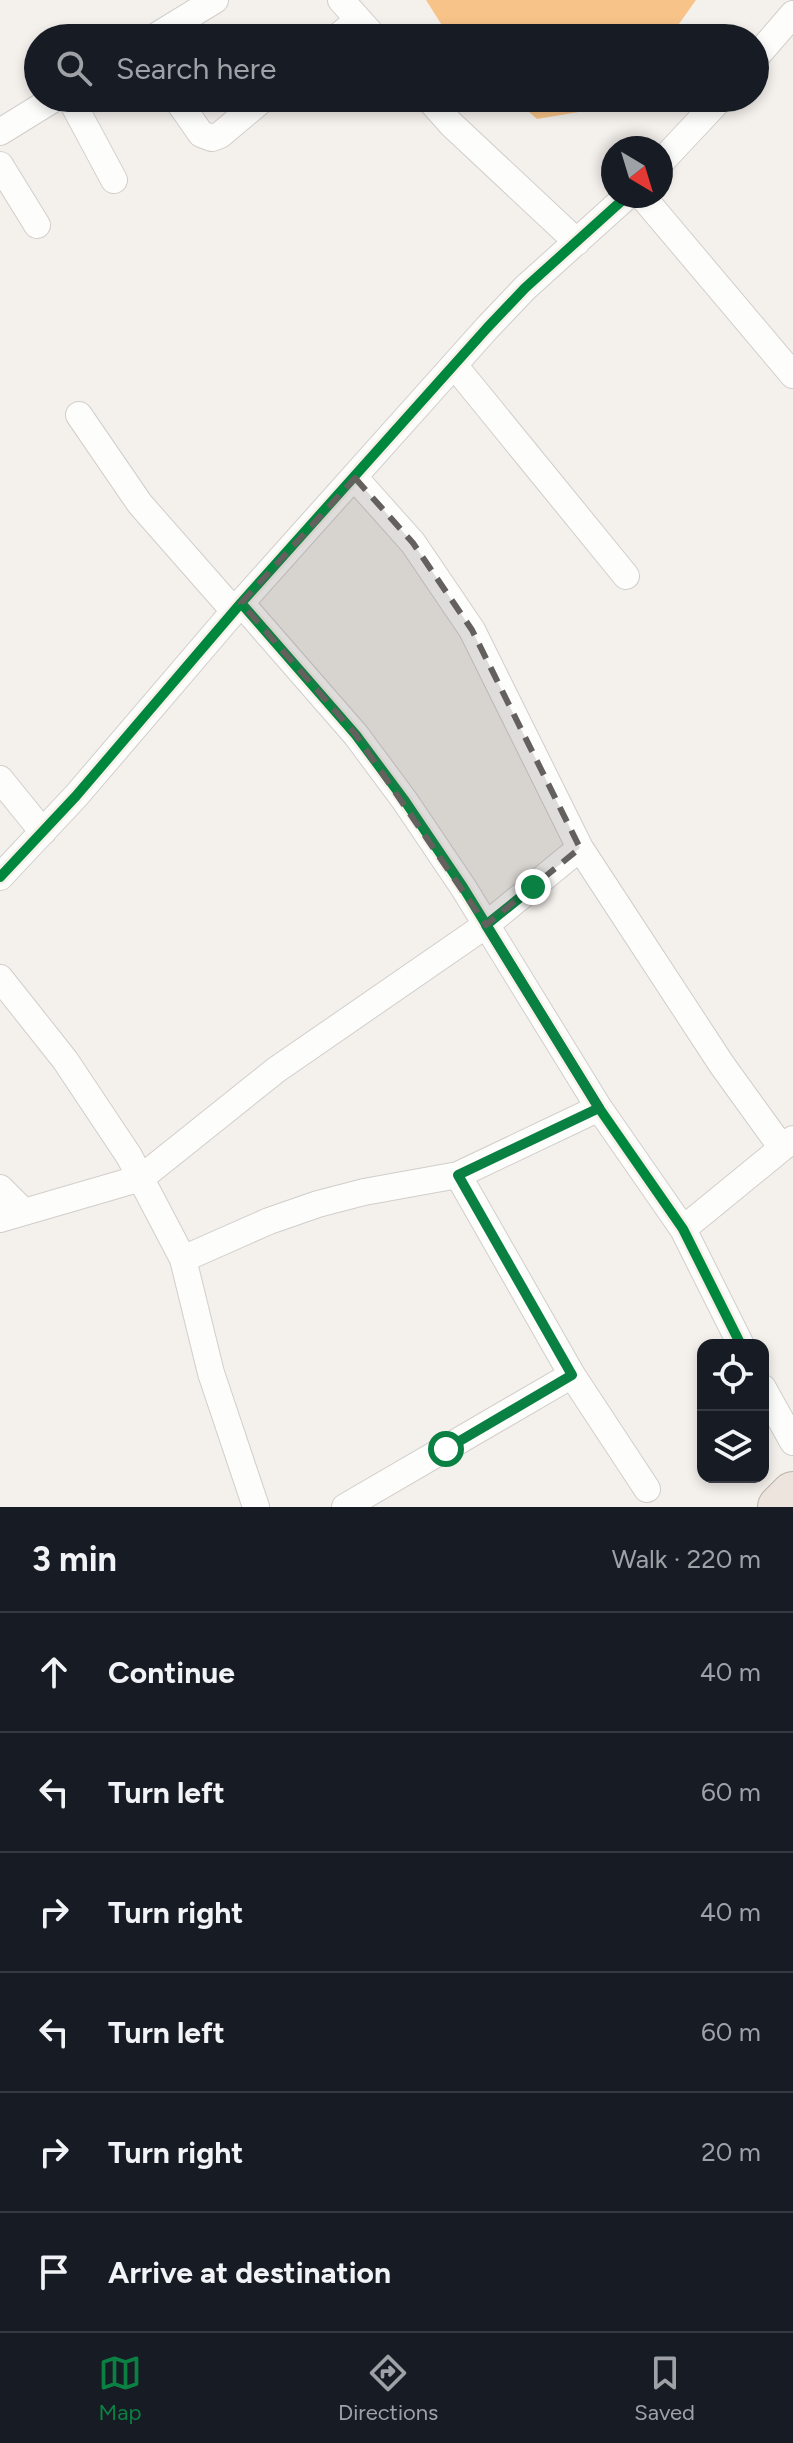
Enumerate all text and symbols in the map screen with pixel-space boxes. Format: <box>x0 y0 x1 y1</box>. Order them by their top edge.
search box <box>24 24 769 112</box>
icon: search <box>52 46 96 90</box>
text: Search here <box>116 50 276 87</box>
north arrow <box>601 136 673 208</box>
route end <box>515 869 551 905</box>
map controls <box>697 1339 769 1483</box>
button: locate <box>697 1339 769 1411</box>
button: layers <box>697 1411 769 1483</box>
route start <box>428 1431 464 1467</box>
text: 3 min <box>32 1539 117 1580</box>
text: Walk · 220 m <box>612 1543 761 1575</box>
icon: ahead <box>32 1650 76 1694</box>
text: Continue <box>108 1654 235 1691</box>
text: 40 m <box>700 1656 761 1688</box>
icon: left <box>32 1770 76 1814</box>
text: Turn left <box>108 1774 225 1811</box>
text: 60 m <box>701 1776 761 1808</box>
icon: right <box>32 1890 76 1934</box>
text: Turn right <box>108 1894 243 1931</box>
text: 40 m <box>700 1896 761 1928</box>
icon: left <box>32 2010 76 2054</box>
text: Turn left <box>108 2014 225 2051</box>
text: 60 m <box>701 2016 761 2048</box>
icon: right <box>32 2130 76 2174</box>
text: Turn right <box>108 2134 243 2171</box>
text: 20 m <box>701 2136 761 2168</box>
icon: arrive <box>32 2250 76 2294</box>
text: Arrive at destination <box>108 2254 391 2291</box>
tab: Map <box>98 2351 142 2426</box>
tab: Directions <box>338 2351 438 2426</box>
tab: Saved <box>634 2351 695 2426</box>

